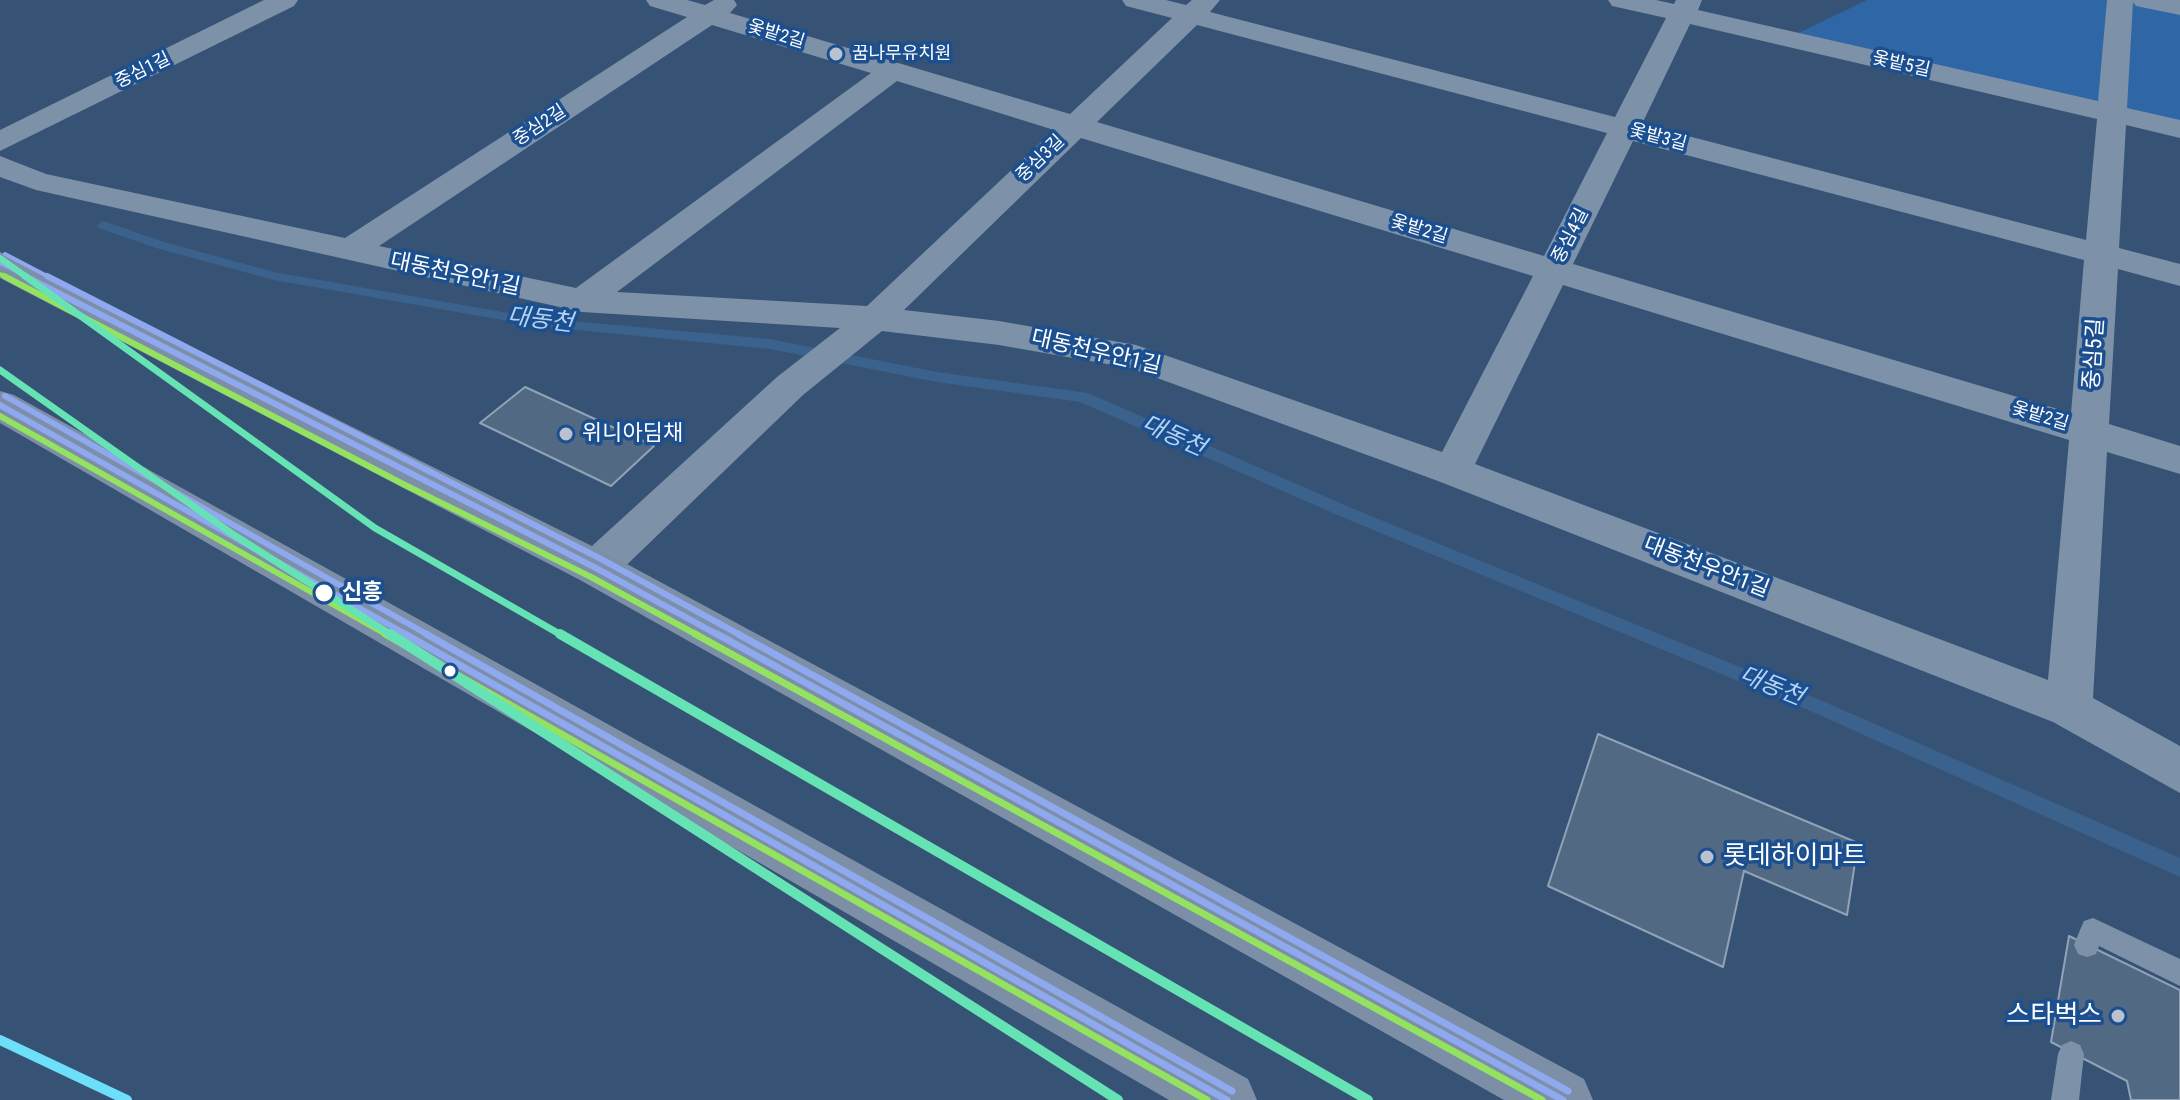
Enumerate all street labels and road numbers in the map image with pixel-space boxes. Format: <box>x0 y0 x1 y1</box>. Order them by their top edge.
street label: 옻밭2길 <box>745 16 807 54</box>
street label: 중심1길 <box>112 48 174 94</box>
street label: 옻밭5길 <box>1870 48 1932 82</box>
street label: 중심2길 <box>510 101 570 151</box>
street label: 옻밭3길 <box>1627 120 1689 156</box>
street label: 중심3길 <box>1012 131 1070 187</box>
street label: 중심4길 <box>1548 205 1594 267</box>
street label: 옻밭2길 <box>1388 211 1450 249</box>
street label: 대동천우안1길 <box>388 248 522 302</box>
street label: 중심5길 <box>2079 317 2111 391</box>
street label: 대동천우안1길 <box>1029 325 1163 381</box>
street label: 옻밭2길 <box>2009 398 2071 436</box>
street label: 대동천우안1길 <box>1640 532 1772 604</box>

